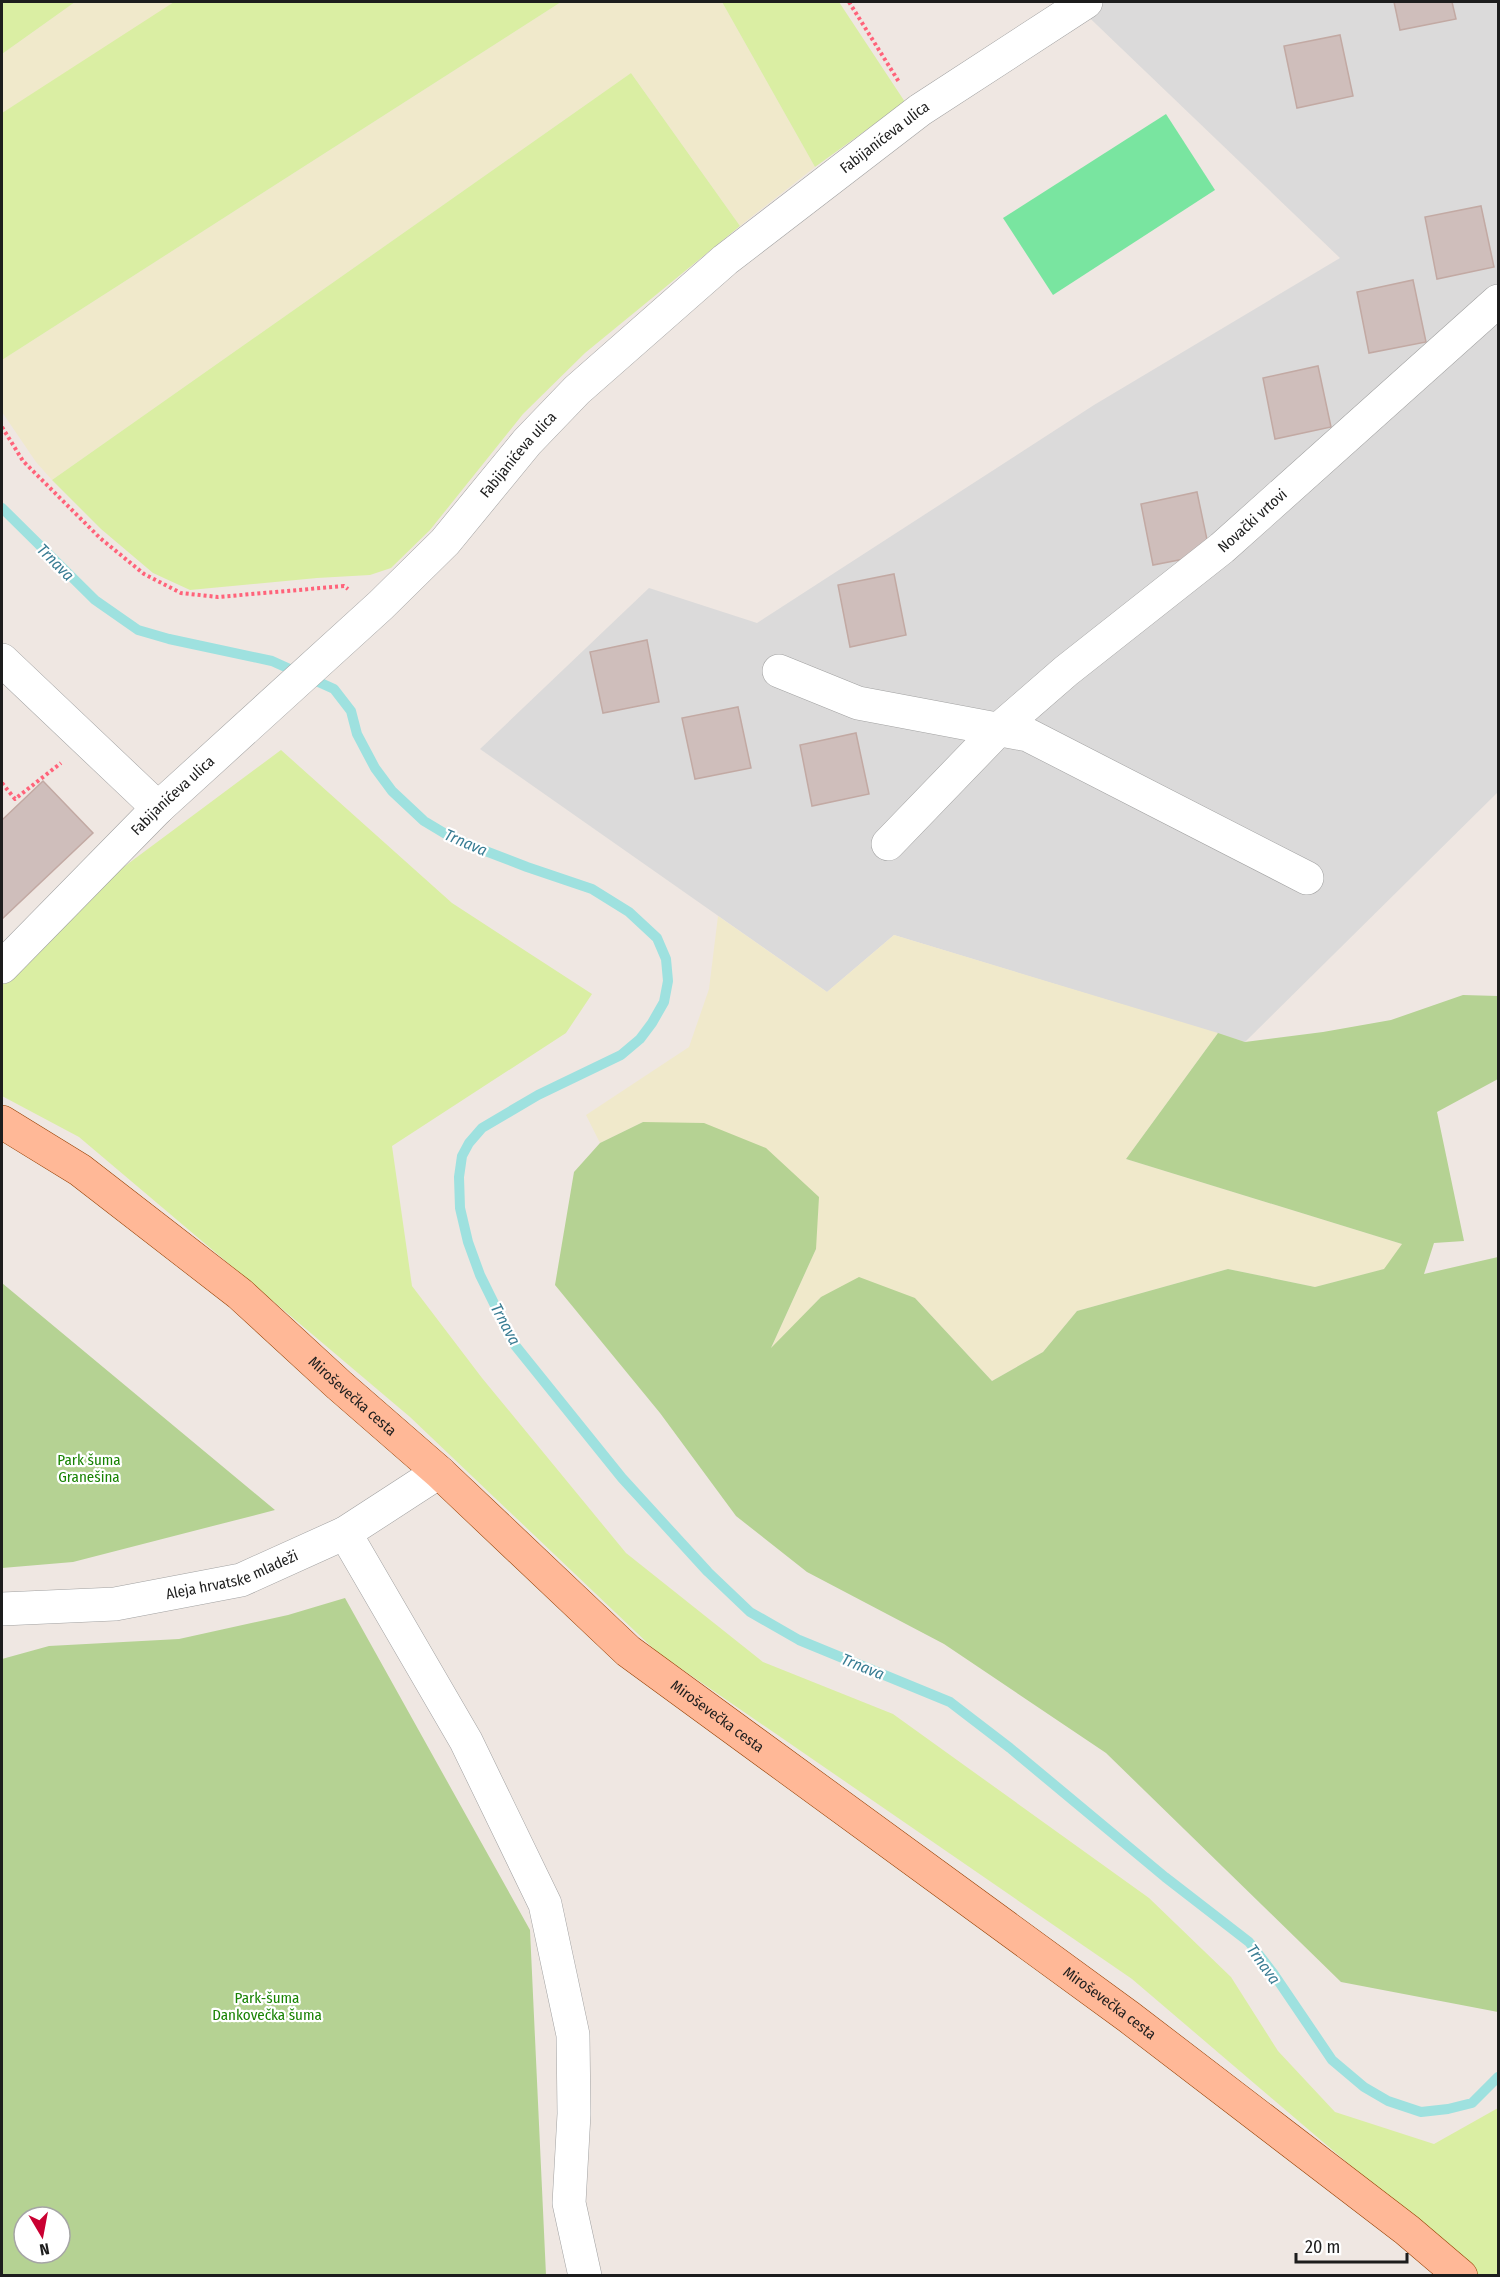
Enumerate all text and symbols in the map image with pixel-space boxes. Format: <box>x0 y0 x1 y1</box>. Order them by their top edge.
street label: Fabijanićeva ulica <box>836 97 933 177</box>
street label: Fabijanićeva ulica <box>476 408 560 501</box>
street label: Novački vrtovi <box>1214 485 1291 556</box>
water label: Trnava <box>33 540 78 585</box>
street label: Fabijanićeva ulica <box>127 752 218 839</box>
water label: Trnava <box>442 825 490 860</box>
water label: Trnava <box>487 1300 524 1348</box>
street label: Miroševečka cesta <box>305 1353 400 1440</box>
park label: Park šuma Granešina <box>57 1451 121 1486</box>
street label: Aleja hrvatske mladeži <box>164 1546 301 1603</box>
water label: Trnava <box>839 1649 887 1684</box>
street label: Miroševečka cesta <box>667 1676 768 1756</box>
water label: Trnava <box>1243 1941 1284 1988</box>
street label: Miroševečka cesta <box>1060 1963 1160 2043</box>
park label: Park-šuma Dankovečka šuma <box>212 1989 322 2024</box>
north arrow <box>12 2205 72 2265</box>
scale bar <box>1296 2226 1407 2264</box>
text: 20 m <box>1305 2236 1340 2258</box>
text: N <box>38 2239 51 2259</box>

